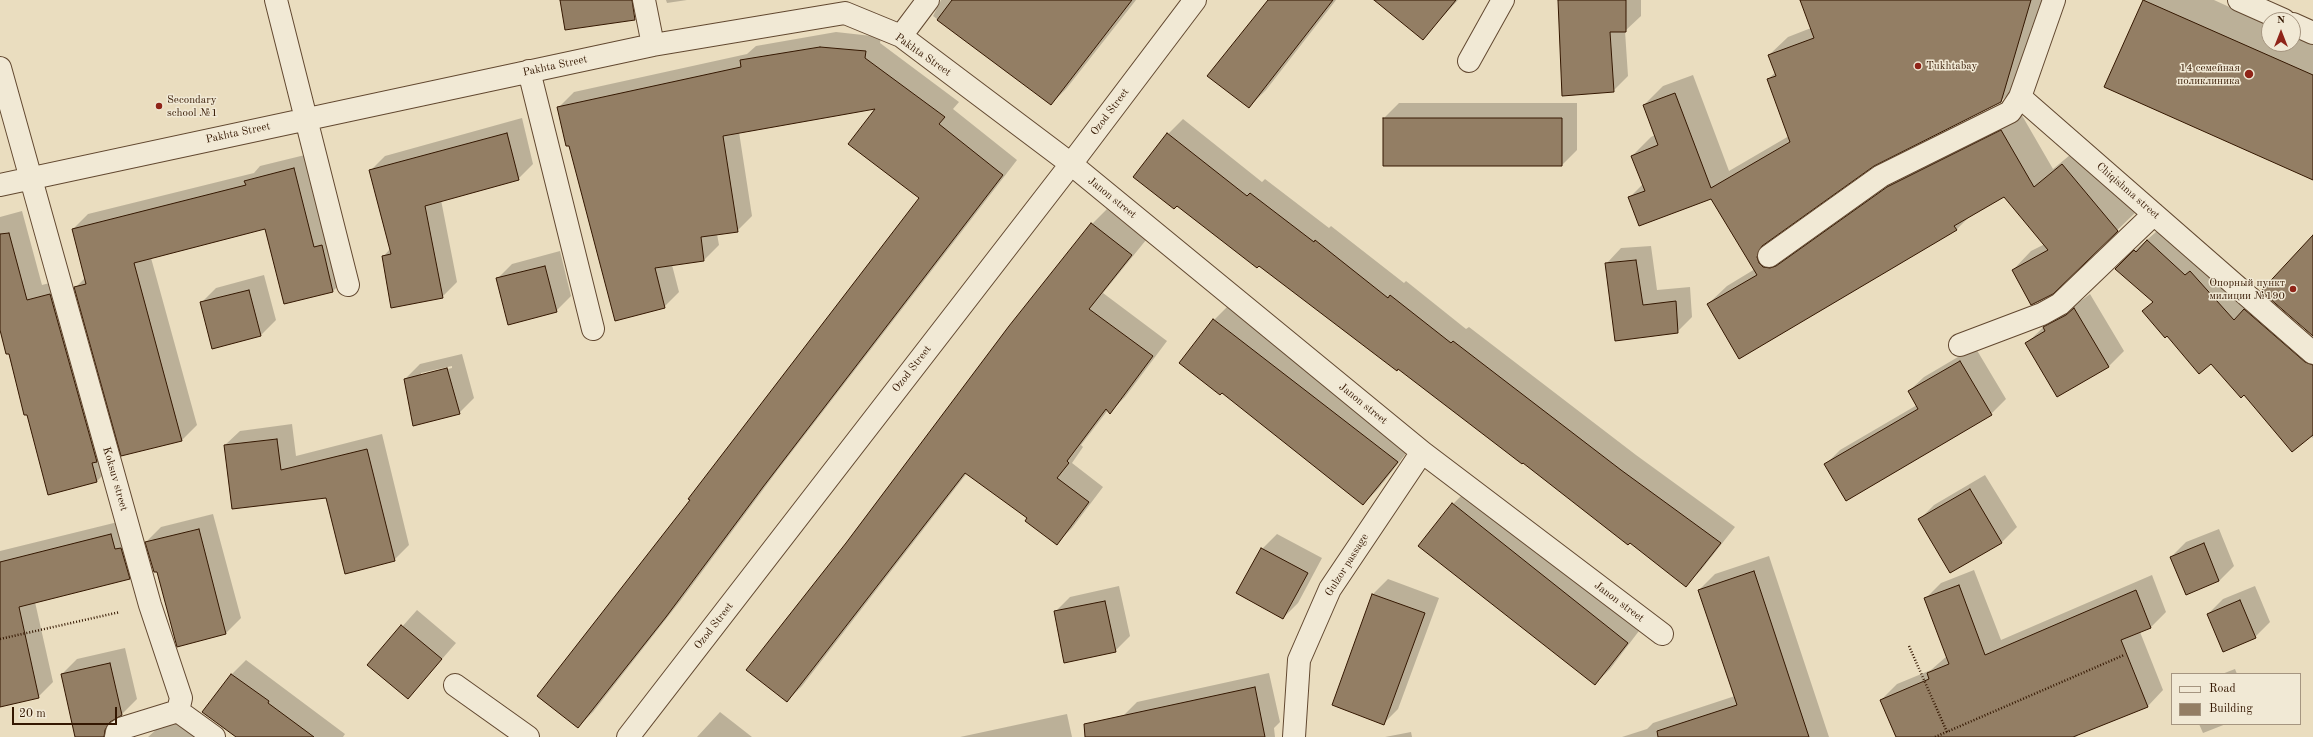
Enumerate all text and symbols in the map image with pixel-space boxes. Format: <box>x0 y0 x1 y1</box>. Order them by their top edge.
north arrow <box>2261 12 2301 52</box>
text: N <box>2277 15 2285 26</box>
street label: Pakhta Street <box>892 31 954 79</box>
street label: Pakhta Street <box>522 53 588 79</box>
place label: Tukhtabay <box>1926 59 1977 73</box>
marker: Tukhtabay <box>1913 61 1923 71</box>
place label: 14 семейная поликлиника <box>2177 61 2240 87</box>
marker: 14 семейная поликлиника <box>2243 68 2255 80</box>
street label: Ozod Street <box>1088 86 1132 138</box>
place label: Secondary school №1 <box>167 93 218 119</box>
marker: Secondary school №1 <box>154 101 164 111</box>
street label: Pakhta Street <box>205 120 271 146</box>
street label: Chiqishma street <box>2094 160 2162 222</box>
street label: Janon street <box>1085 174 1139 222</box>
place label: Опорный пункт милиции №190 <box>2209 276 2285 302</box>
marker: Опорный пункт милиции №190 <box>2288 284 2298 294</box>
street label: Ozod Street <box>890 343 934 395</box>
street label: Janon street <box>1336 380 1390 428</box>
street label: Koksuv street <box>100 445 130 513</box>
street label: Gulzor passage <box>1322 531 1372 599</box>
street label: Janon street <box>1592 579 1646 625</box>
street label: Ozod Street <box>692 600 736 652</box>
legend <box>2171 673 2301 725</box>
text: Road <box>2209 683 2236 695</box>
scale bar <box>14 699 119 725</box>
text: Building <box>2209 703 2253 715</box>
text: 20 m <box>19 708 46 720</box>

